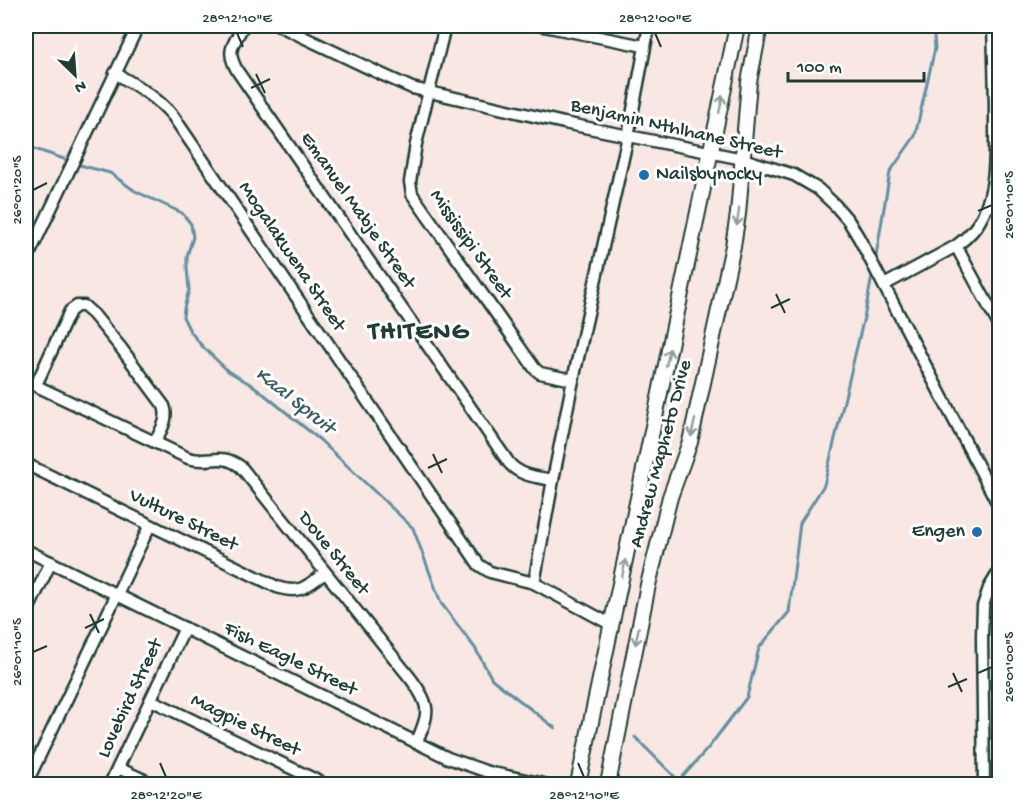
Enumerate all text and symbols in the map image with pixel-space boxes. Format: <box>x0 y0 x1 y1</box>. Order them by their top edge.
text: 28°12'10"E <box>202 10 272 28</box>
text: 28°12'00"E <box>619 10 692 28</box>
north arrow <box>45 45 105 105</box>
scale bar <box>788 45 924 83</box>
text: 100 m <box>796 58 842 79</box>
text: N <box>71 75 89 96</box>
street label: Benjamin Nthlhane Street <box>567 94 786 166</box>
one-way arrow <box>716 95 727 114</box>
street label: Emanuel Mabje Street <box>294 128 421 295</box>
text: 26°01'20"S <box>9 155 27 225</box>
place label: Nailsbynocky <box>656 164 762 187</box>
marker: Nailsbynocky <box>637 168 651 182</box>
text: 26°01'10"S <box>1001 171 1019 239</box>
street label: Mogalakwena Street <box>232 178 351 338</box>
street label: Mississipi Street <box>424 186 517 306</box>
one-way arrow <box>732 206 743 226</box>
district label: THITENG <box>366 318 470 349</box>
one-way arrow <box>663 347 674 367</box>
street label: Andrew Mapheto Drive <box>626 357 698 550</box>
water label: Kaal Spruit <box>249 363 342 443</box>
one-way arrow <box>686 418 698 437</box>
street label: Vulture Street <box>124 484 243 558</box>
street label: Dove Street <box>291 506 375 602</box>
place label: Engen <box>912 521 965 544</box>
marker: Engen <box>970 525 984 539</box>
one-way arrow <box>619 559 630 578</box>
street label: Fish Eagle Street <box>219 617 362 703</box>
text: 26°01'10"S <box>9 618 27 686</box>
one-way arrow <box>631 626 642 646</box>
text: 26°01'00"S <box>1001 632 1019 702</box>
street label: Lovebird Street <box>93 634 169 762</box>
street label: Magpie Street <box>187 690 305 763</box>
text: 28°12'20"E <box>131 787 202 805</box>
text: 28°12'10"E <box>549 787 619 805</box>

